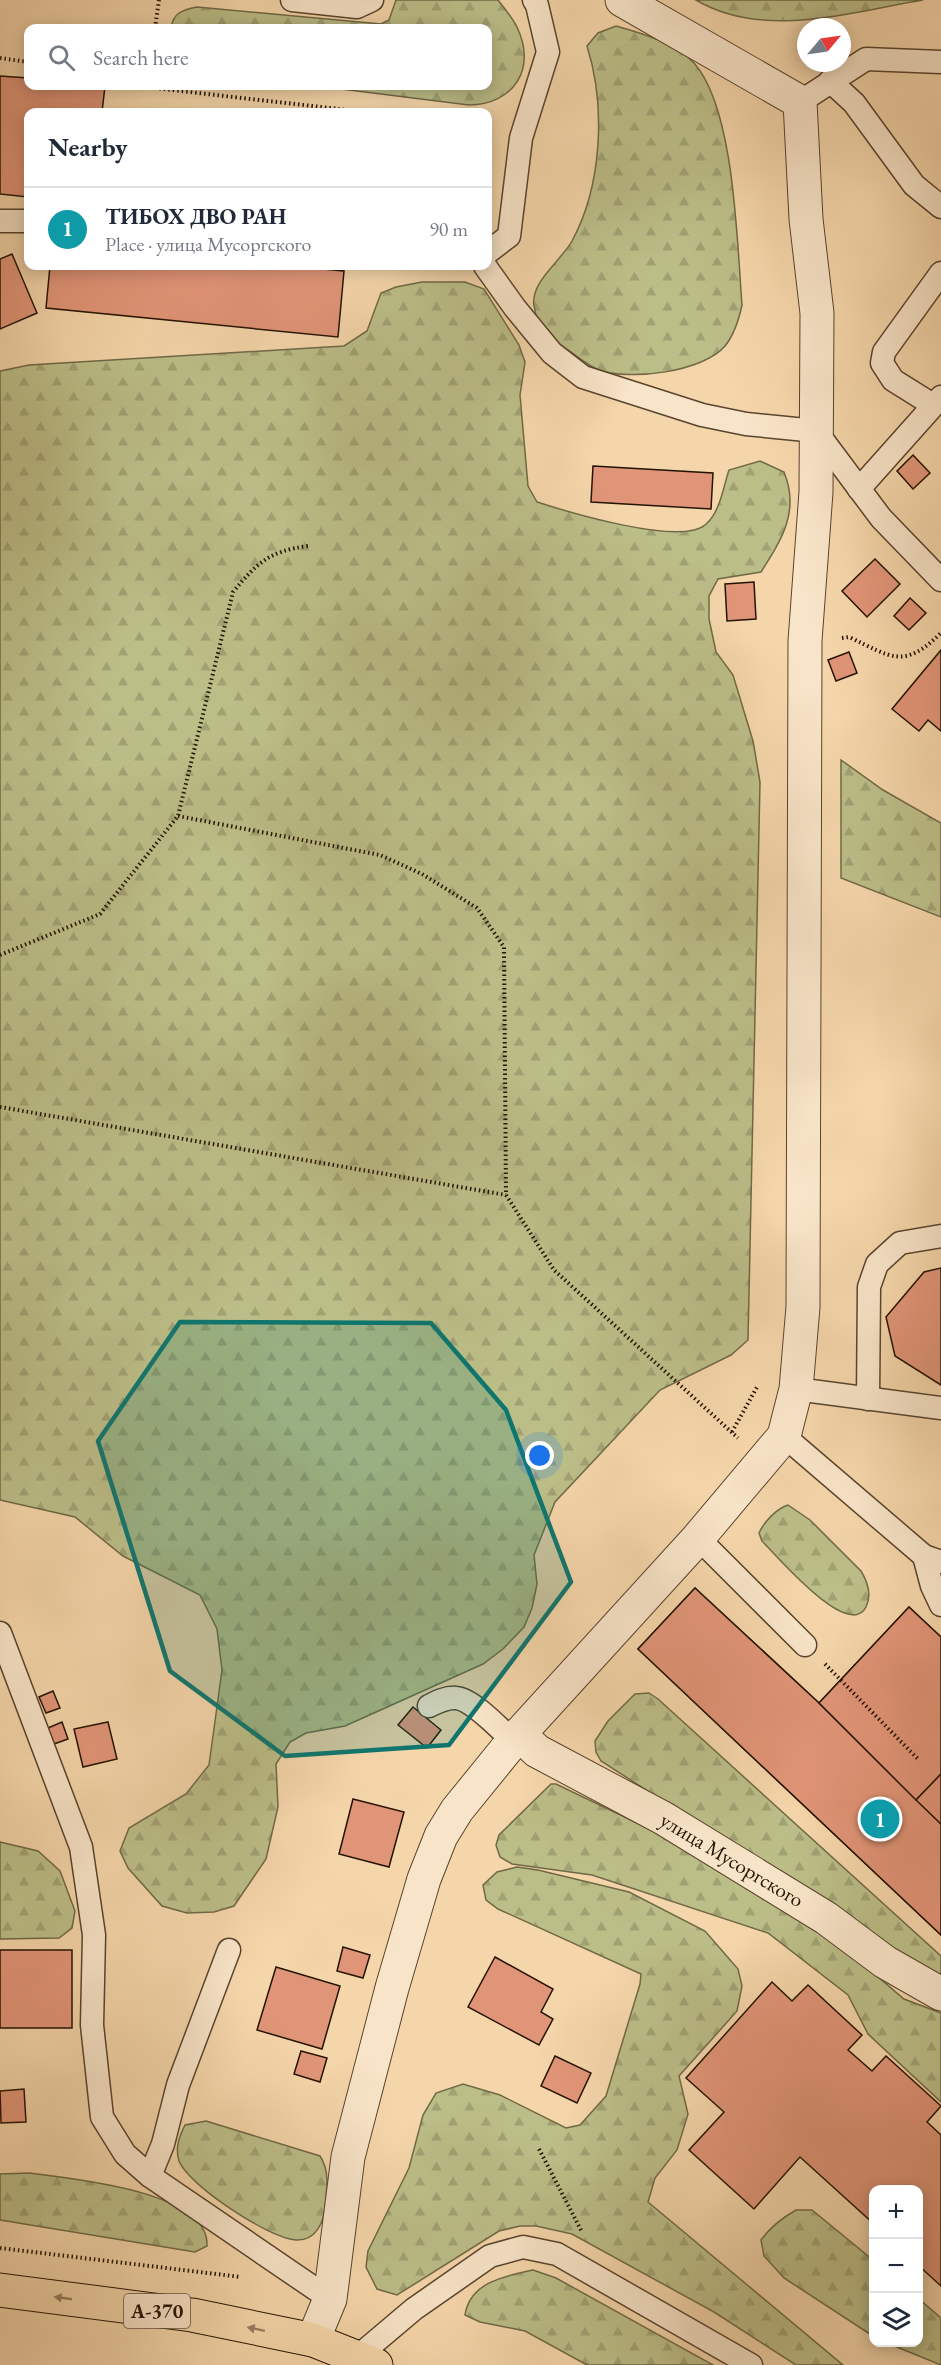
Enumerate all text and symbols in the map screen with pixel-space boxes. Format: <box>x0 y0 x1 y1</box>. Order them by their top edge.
north arrow <box>797 18 851 72</box>
search box <box>24 24 492 90</box>
icon: search <box>45 41 78 74</box>
text: Search here <box>93 43 188 72</box>
text: Nearby <box>48 130 128 164</box>
text: ТИБОХ ДВО РАН <box>105 202 286 231</box>
text: 1 <box>62 216 73 242</box>
text: 90 m <box>429 216 468 242</box>
text: Place · улица Мусоргского <box>105 231 312 257</box>
your location <box>525 1441 554 1470</box>
pin: 1 <box>860 1796 900 1842</box>
street label: улица Мусоргского <box>655 1806 809 1913</box>
map controls <box>869 2185 923 2347</box>
button: + <box>869 2185 923 2239</box>
button: − <box>869 2239 923 2293</box>
button: layers <box>869 2293 923 2347</box>
one-way arrow <box>53 2294 72 2303</box>
road number: А-370 <box>124 2294 190 2328</box>
one-way arrow <box>246 2323 265 2333</box>

